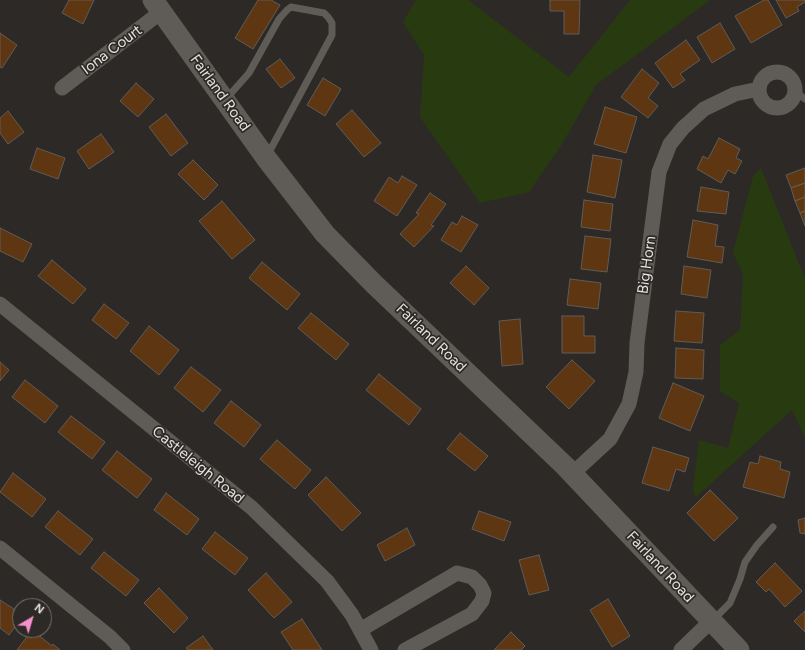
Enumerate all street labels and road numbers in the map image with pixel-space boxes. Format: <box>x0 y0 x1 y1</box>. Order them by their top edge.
street label: Iona Court <box>78 21 146 79</box>
street label: Fairland Road <box>186 51 254 135</box>
street label: Big Horn <box>634 235 660 295</box>
street label: Fairland Road <box>392 300 470 376</box>
street label: Castleleigh Road <box>148 422 248 508</box>
street label: Fairland Road <box>623 528 697 606</box>

